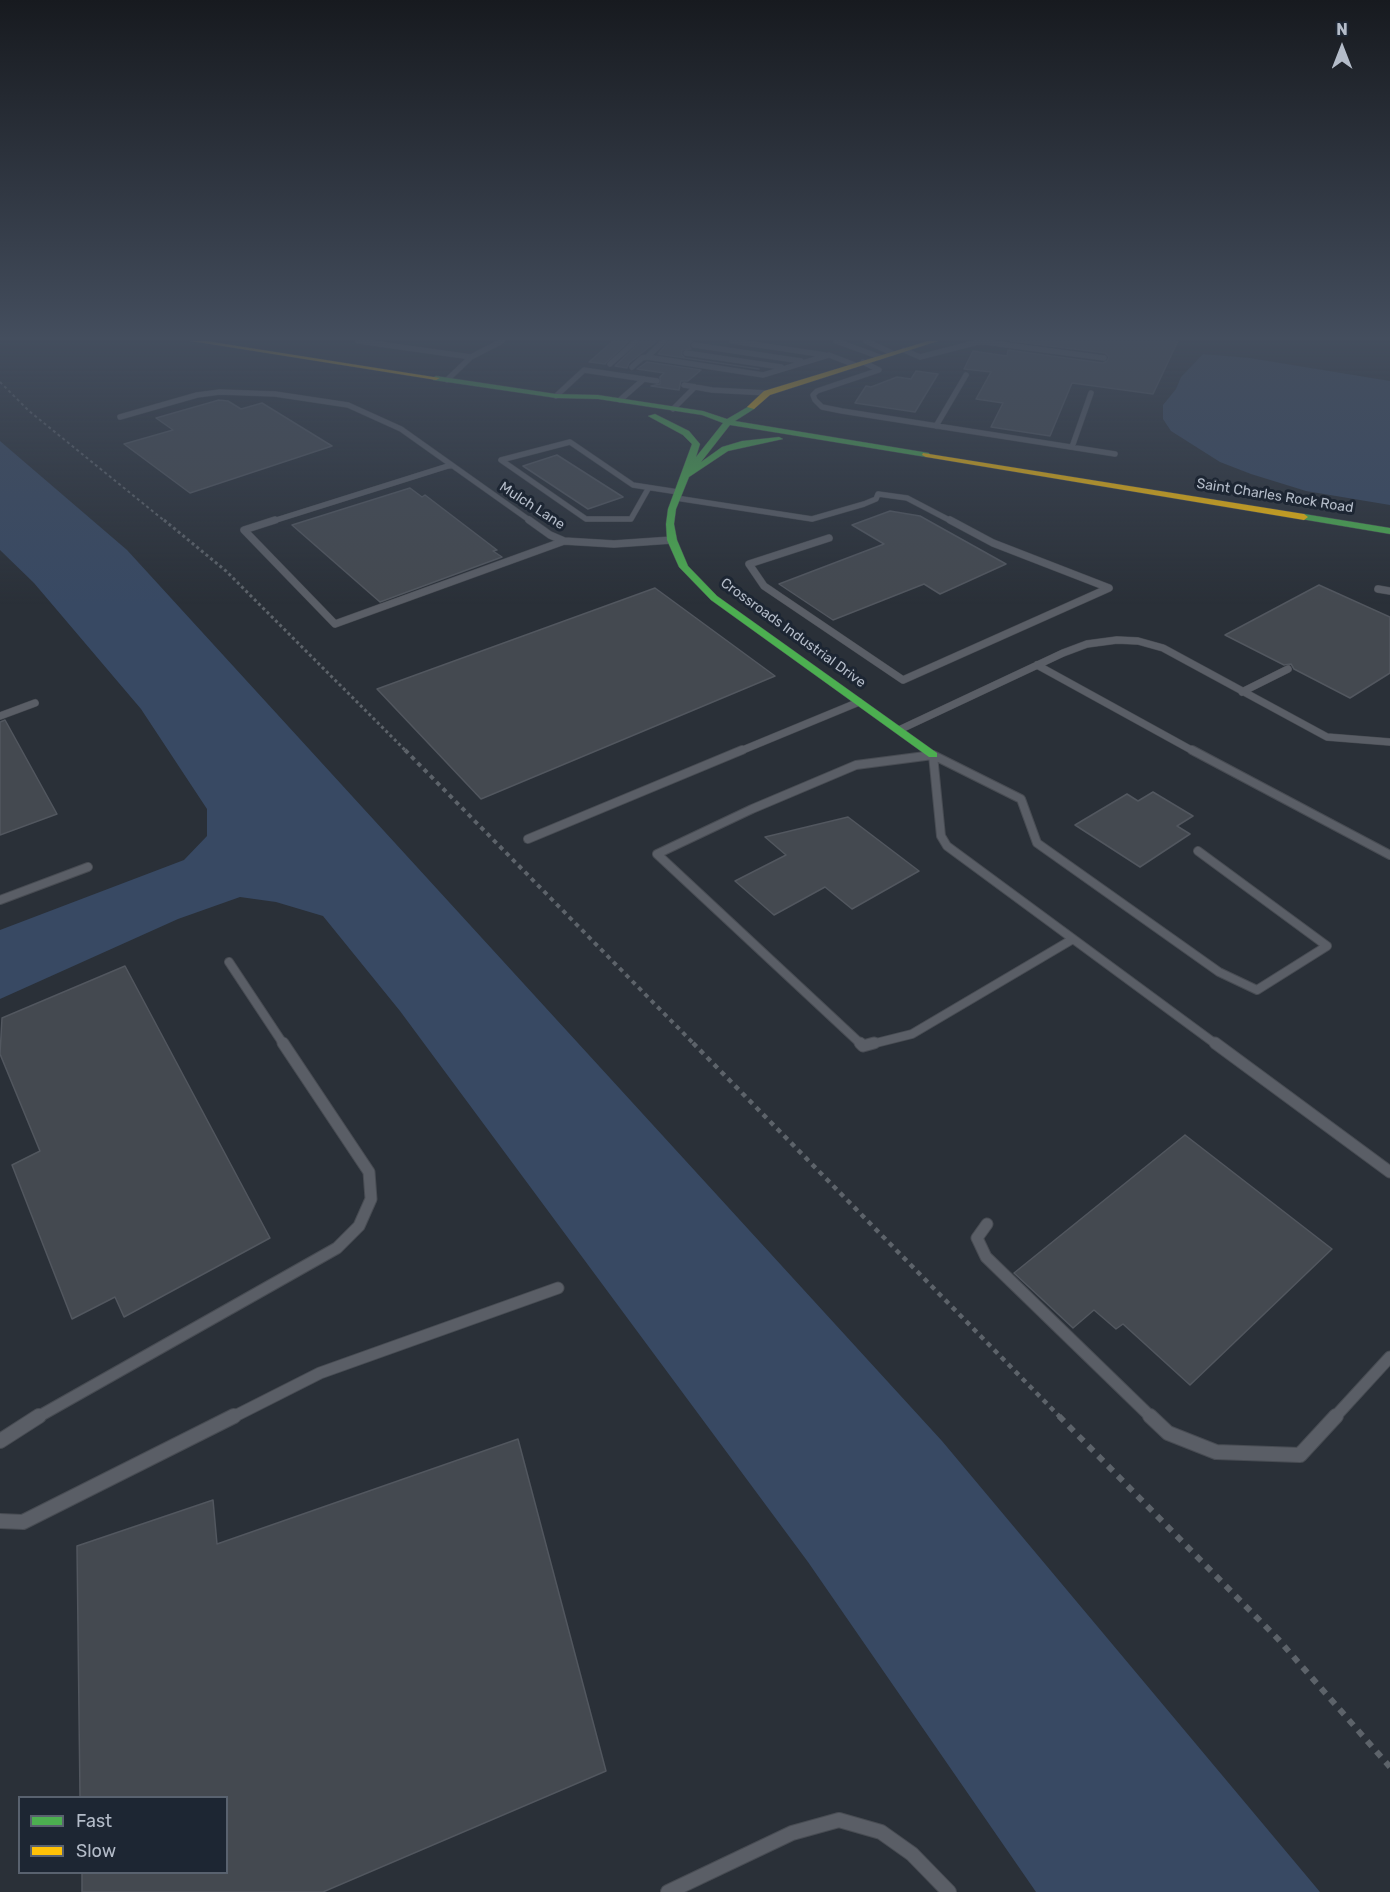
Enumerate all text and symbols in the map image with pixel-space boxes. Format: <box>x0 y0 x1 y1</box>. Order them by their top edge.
north arrow <box>1312 18 1372 78</box>
text: N <box>1336 20 1348 39</box>
street label: Saint Charles Rock Road <box>1195 475 1355 517</box>
street label: Mulch Lane <box>496 479 568 533</box>
street label: Crossroads Industrial Drive <box>717 575 869 691</box>
legend <box>18 1796 228 1874</box>
text: Fast <box>76 1810 112 1832</box>
text: Slow <box>76 1840 116 1862</box>

